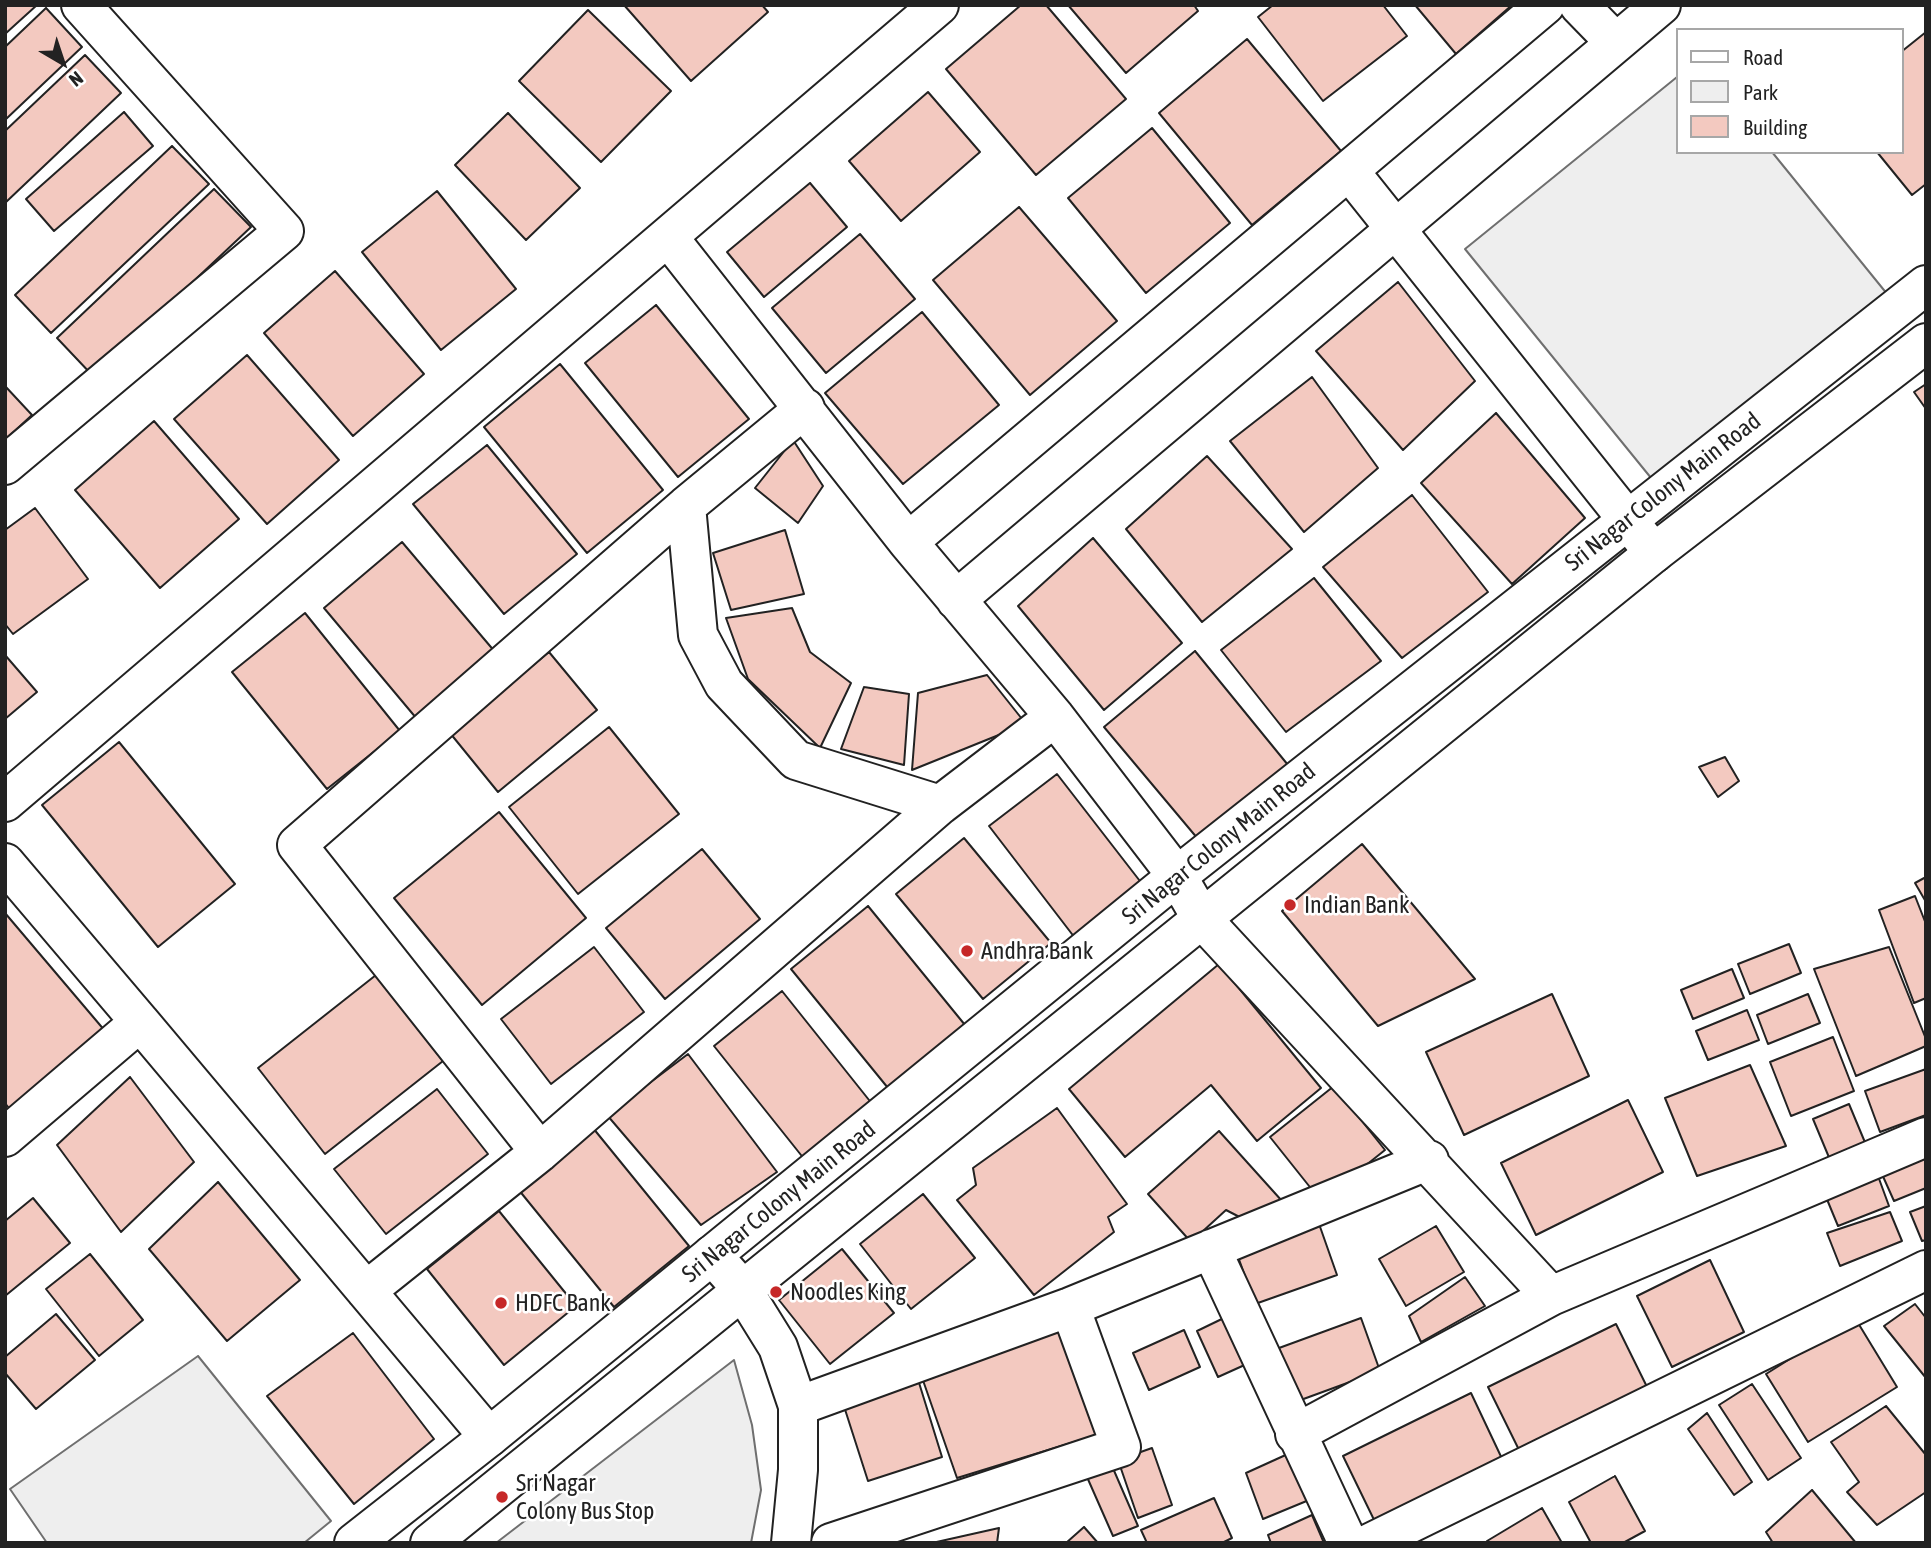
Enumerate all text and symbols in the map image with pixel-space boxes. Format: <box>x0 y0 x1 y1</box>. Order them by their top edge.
north arrow <box>28 28 98 98</box>
legend <box>1675 28 1903 154</box>
text: Road <box>1743 45 1783 69</box>
text: N <box>65 67 87 91</box>
text: Park <box>1743 80 1778 104</box>
text: Building <box>1743 115 1807 139</box>
street label: Sri Nagar Colony Main Road <box>1559 407 1767 577</box>
street label: Sri Nagar Colony Main Road <box>1117 757 1321 931</box>
place label: Indian Bank <box>1304 891 1409 919</box>
marker: Indian Bank <box>1282 897 1298 913</box>
place label: Andhra Bank <box>981 937 1093 965</box>
marker: Andhra Bank <box>959 943 975 959</box>
street label: Sri Nagar Colony Main Road <box>677 1115 881 1289</box>
place label: Noodles King <box>790 1278 906 1306</box>
marker: Noodles King <box>768 1284 784 1300</box>
place label: HDFC Bank <box>515 1289 611 1317</box>
marker: HDFC Bank <box>493 1295 509 1311</box>
place label: Sri Nagar Colony Bus Stop <box>516 1469 654 1525</box>
marker: Sri Nagar Colony Bus Stop <box>494 1489 510 1505</box>

